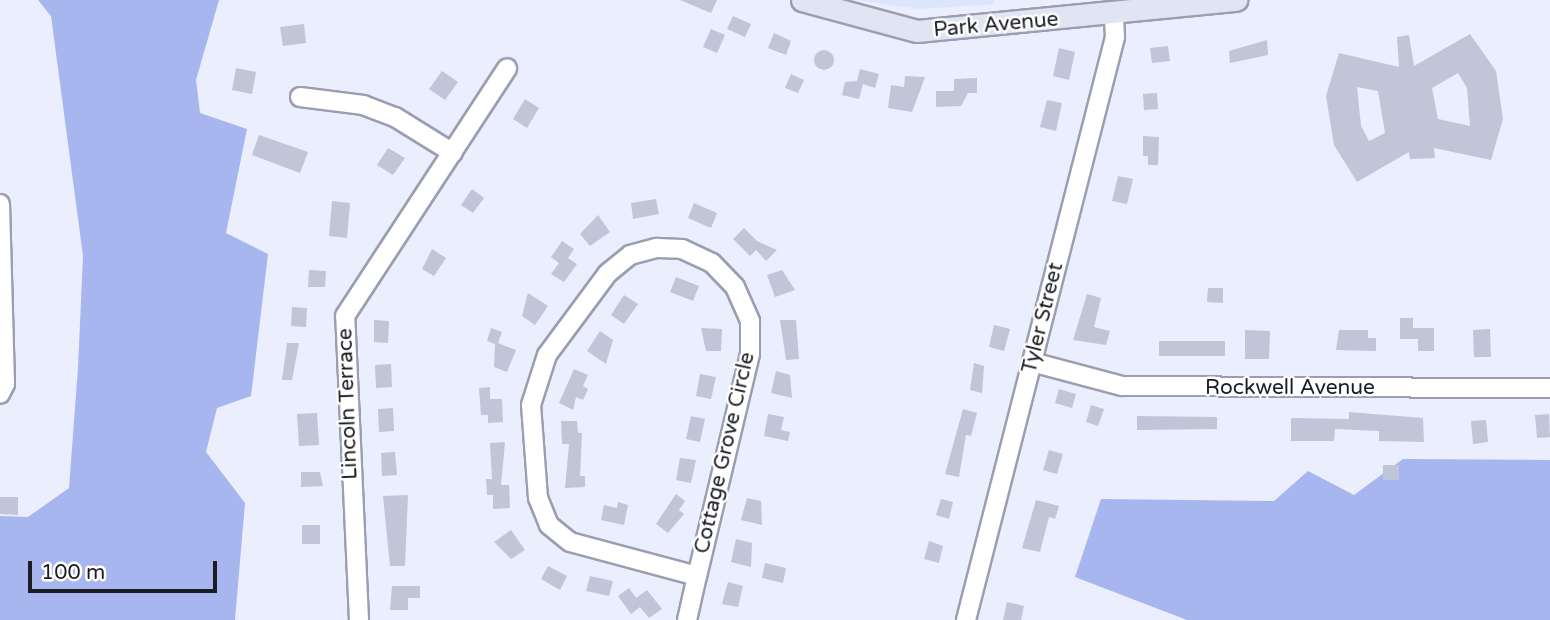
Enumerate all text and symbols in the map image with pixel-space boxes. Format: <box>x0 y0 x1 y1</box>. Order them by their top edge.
street label: Park Avenue <box>932 7 1060 43</box>
street label: Tyler Street <box>1017 260 1069 376</box>
street label: Lincoln Terrace <box>333 328 363 480</box>
street label: Cottage Grove Circle <box>690 350 760 556</box>
street label: Rockwell Avenue <box>1205 375 1375 401</box>
scale bar <box>32 546 220 590</box>
text: 100 m <box>41 560 105 585</box>

